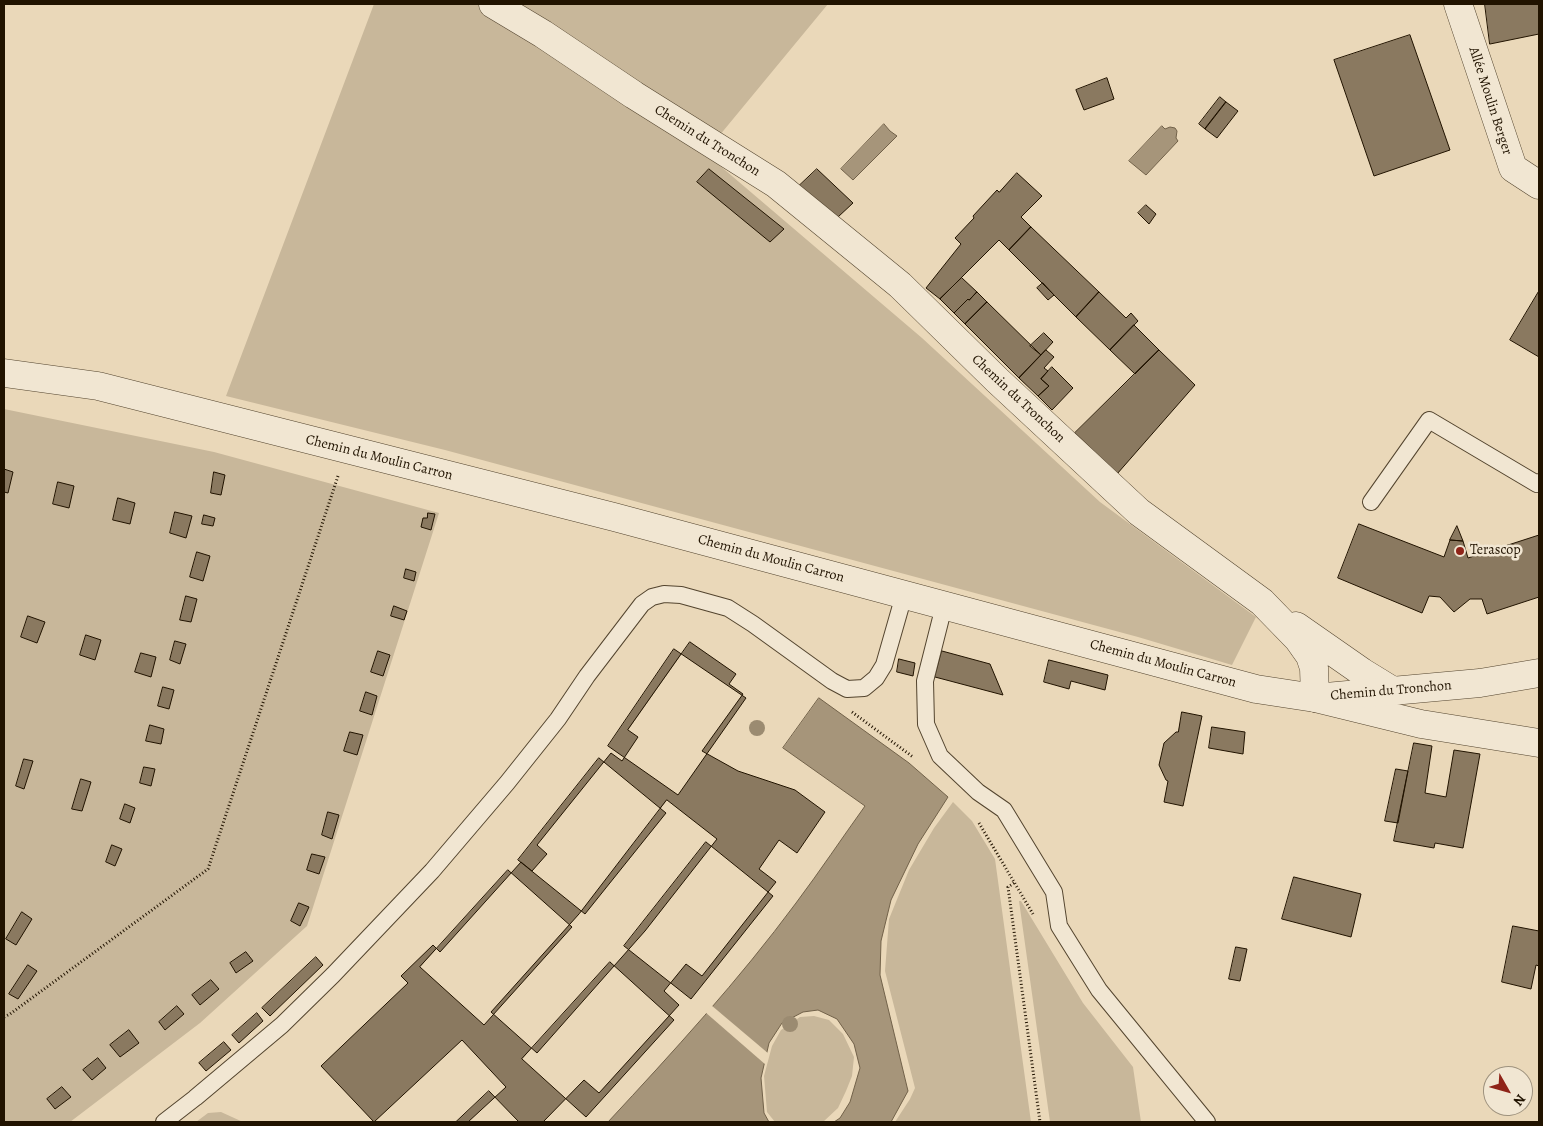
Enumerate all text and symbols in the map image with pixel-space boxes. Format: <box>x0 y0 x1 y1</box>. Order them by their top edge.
street label: Allée Moulin Berger <box>1465 45 1515 157</box>
street label: Chemin du Tronchon <box>651 102 763 180</box>
street label: Chemin du Tronchon <box>968 351 1068 447</box>
street label: Chemin du Moulin Carron <box>304 432 454 484</box>
street label: Chemin du Moulin Carron <box>696 531 846 587</box>
place label: Terascop <box>1470 543 1521 559</box>
marker: Terascop <box>1454 545 1466 557</box>
street label: Chemin du Moulin Carron <box>1088 636 1238 692</box>
street label: Chemin du Tronchon <box>1330 677 1452 705</box>
north arrow <box>1483 1066 1533 1116</box>
text: N <box>1509 1090 1530 1110</box>

